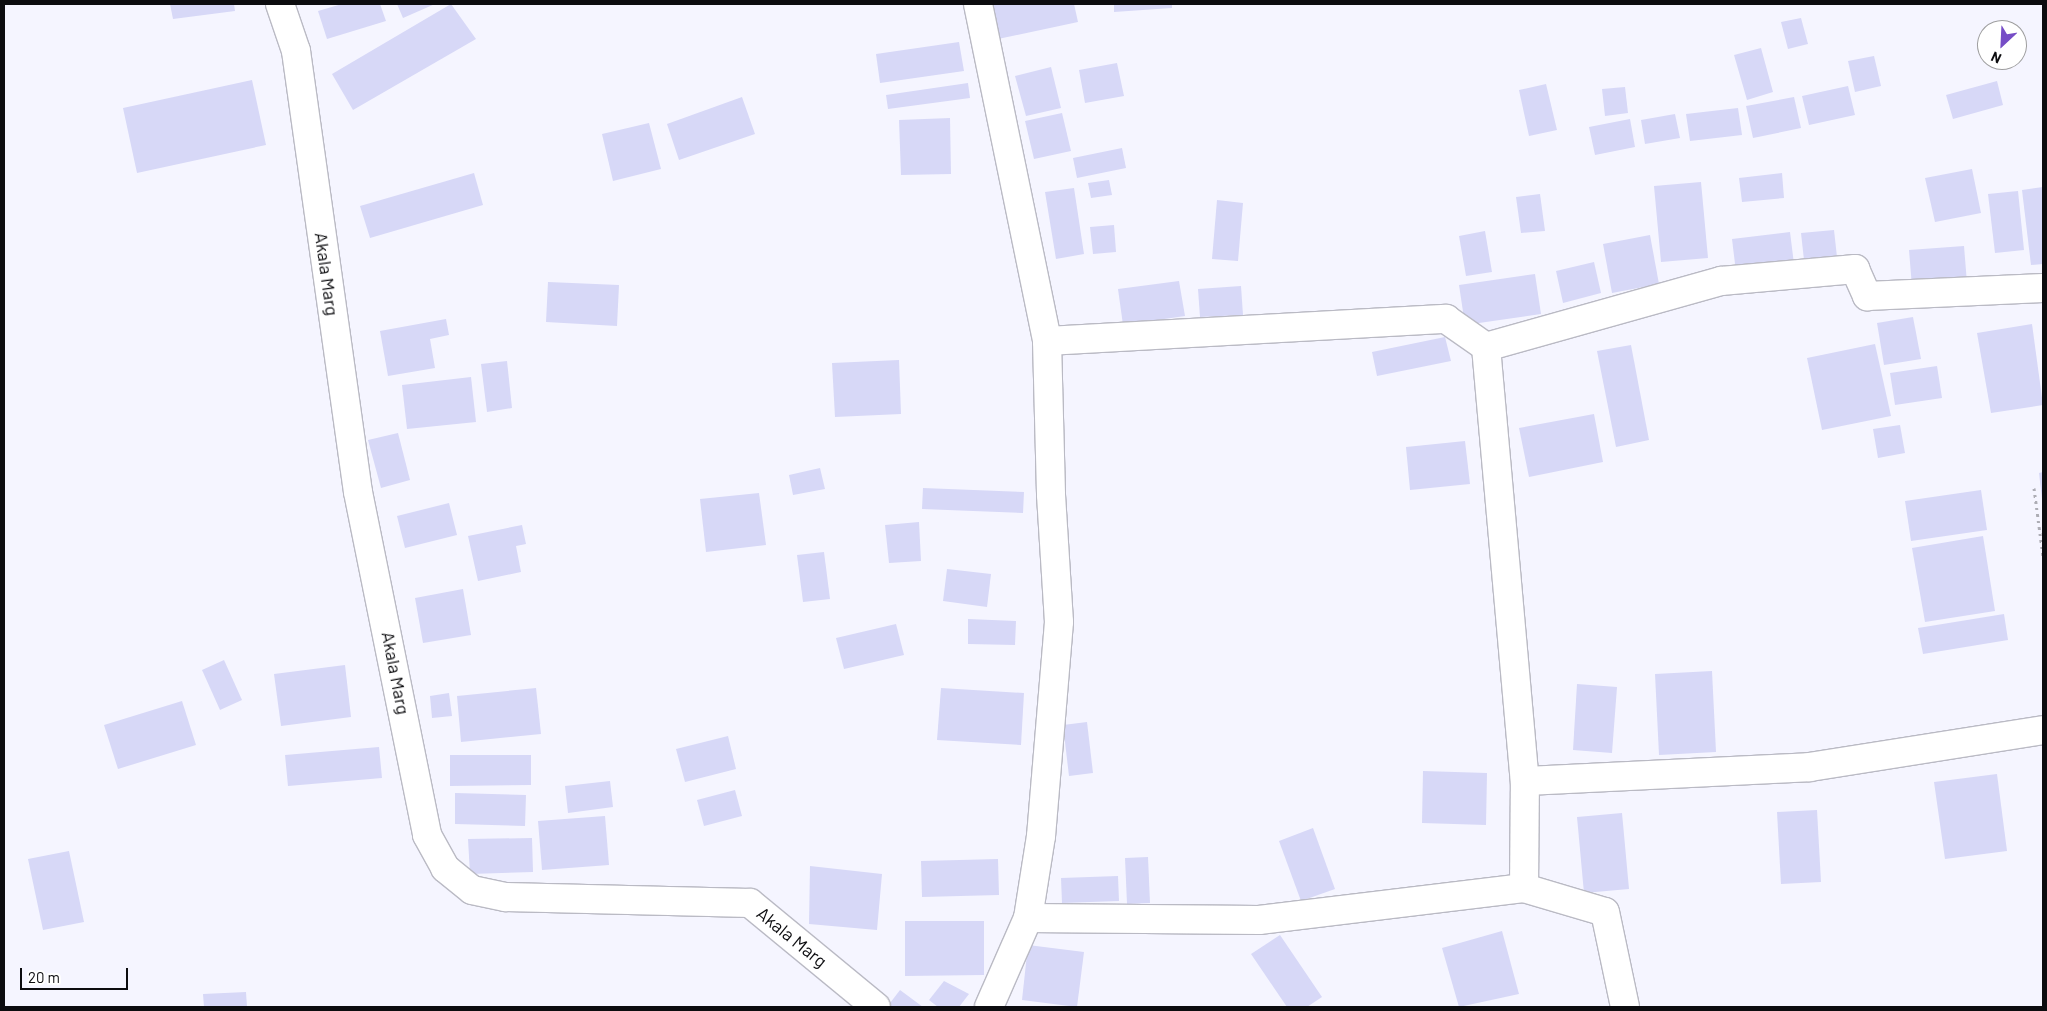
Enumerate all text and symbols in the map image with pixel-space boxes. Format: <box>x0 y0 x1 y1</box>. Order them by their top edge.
north arrow <box>1977 20 2027 70</box>
text: N <box>1988 48 2004 68</box>
street label: Akala Marg <box>310 231 344 317</box>
street label: Akala Marg <box>377 630 415 716</box>
street label: Akala Marg <box>753 902 831 972</box>
scale bar <box>22 958 130 990</box>
text: 20 m <box>28 968 60 986</box>

